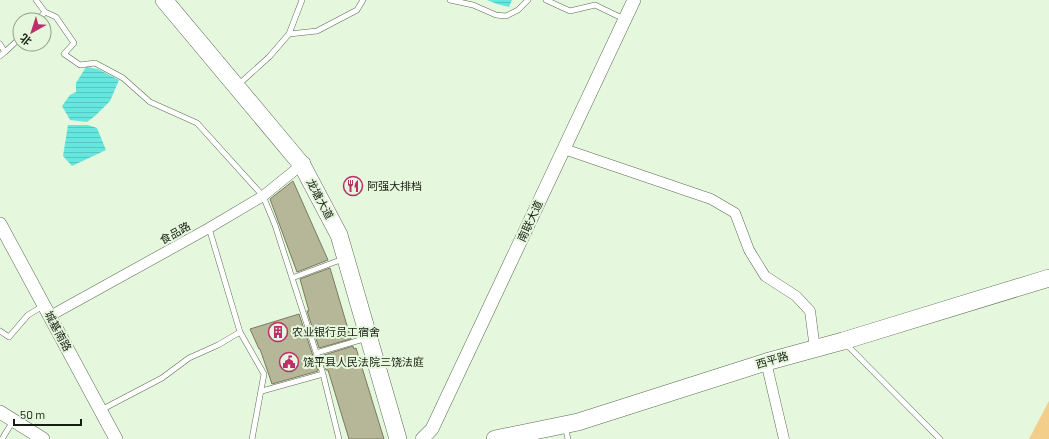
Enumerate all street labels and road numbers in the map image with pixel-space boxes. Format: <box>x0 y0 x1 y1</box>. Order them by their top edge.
street label: 龙塘大道 <box>304 176 337 221</box>
street label: 南联大道 <box>514 198 545 243</box>
street label: 食品路 <box>157 219 192 246</box>
street label: 城基南路 <box>42 308 75 353</box>
street label: 西平路 <box>754 349 790 370</box>

